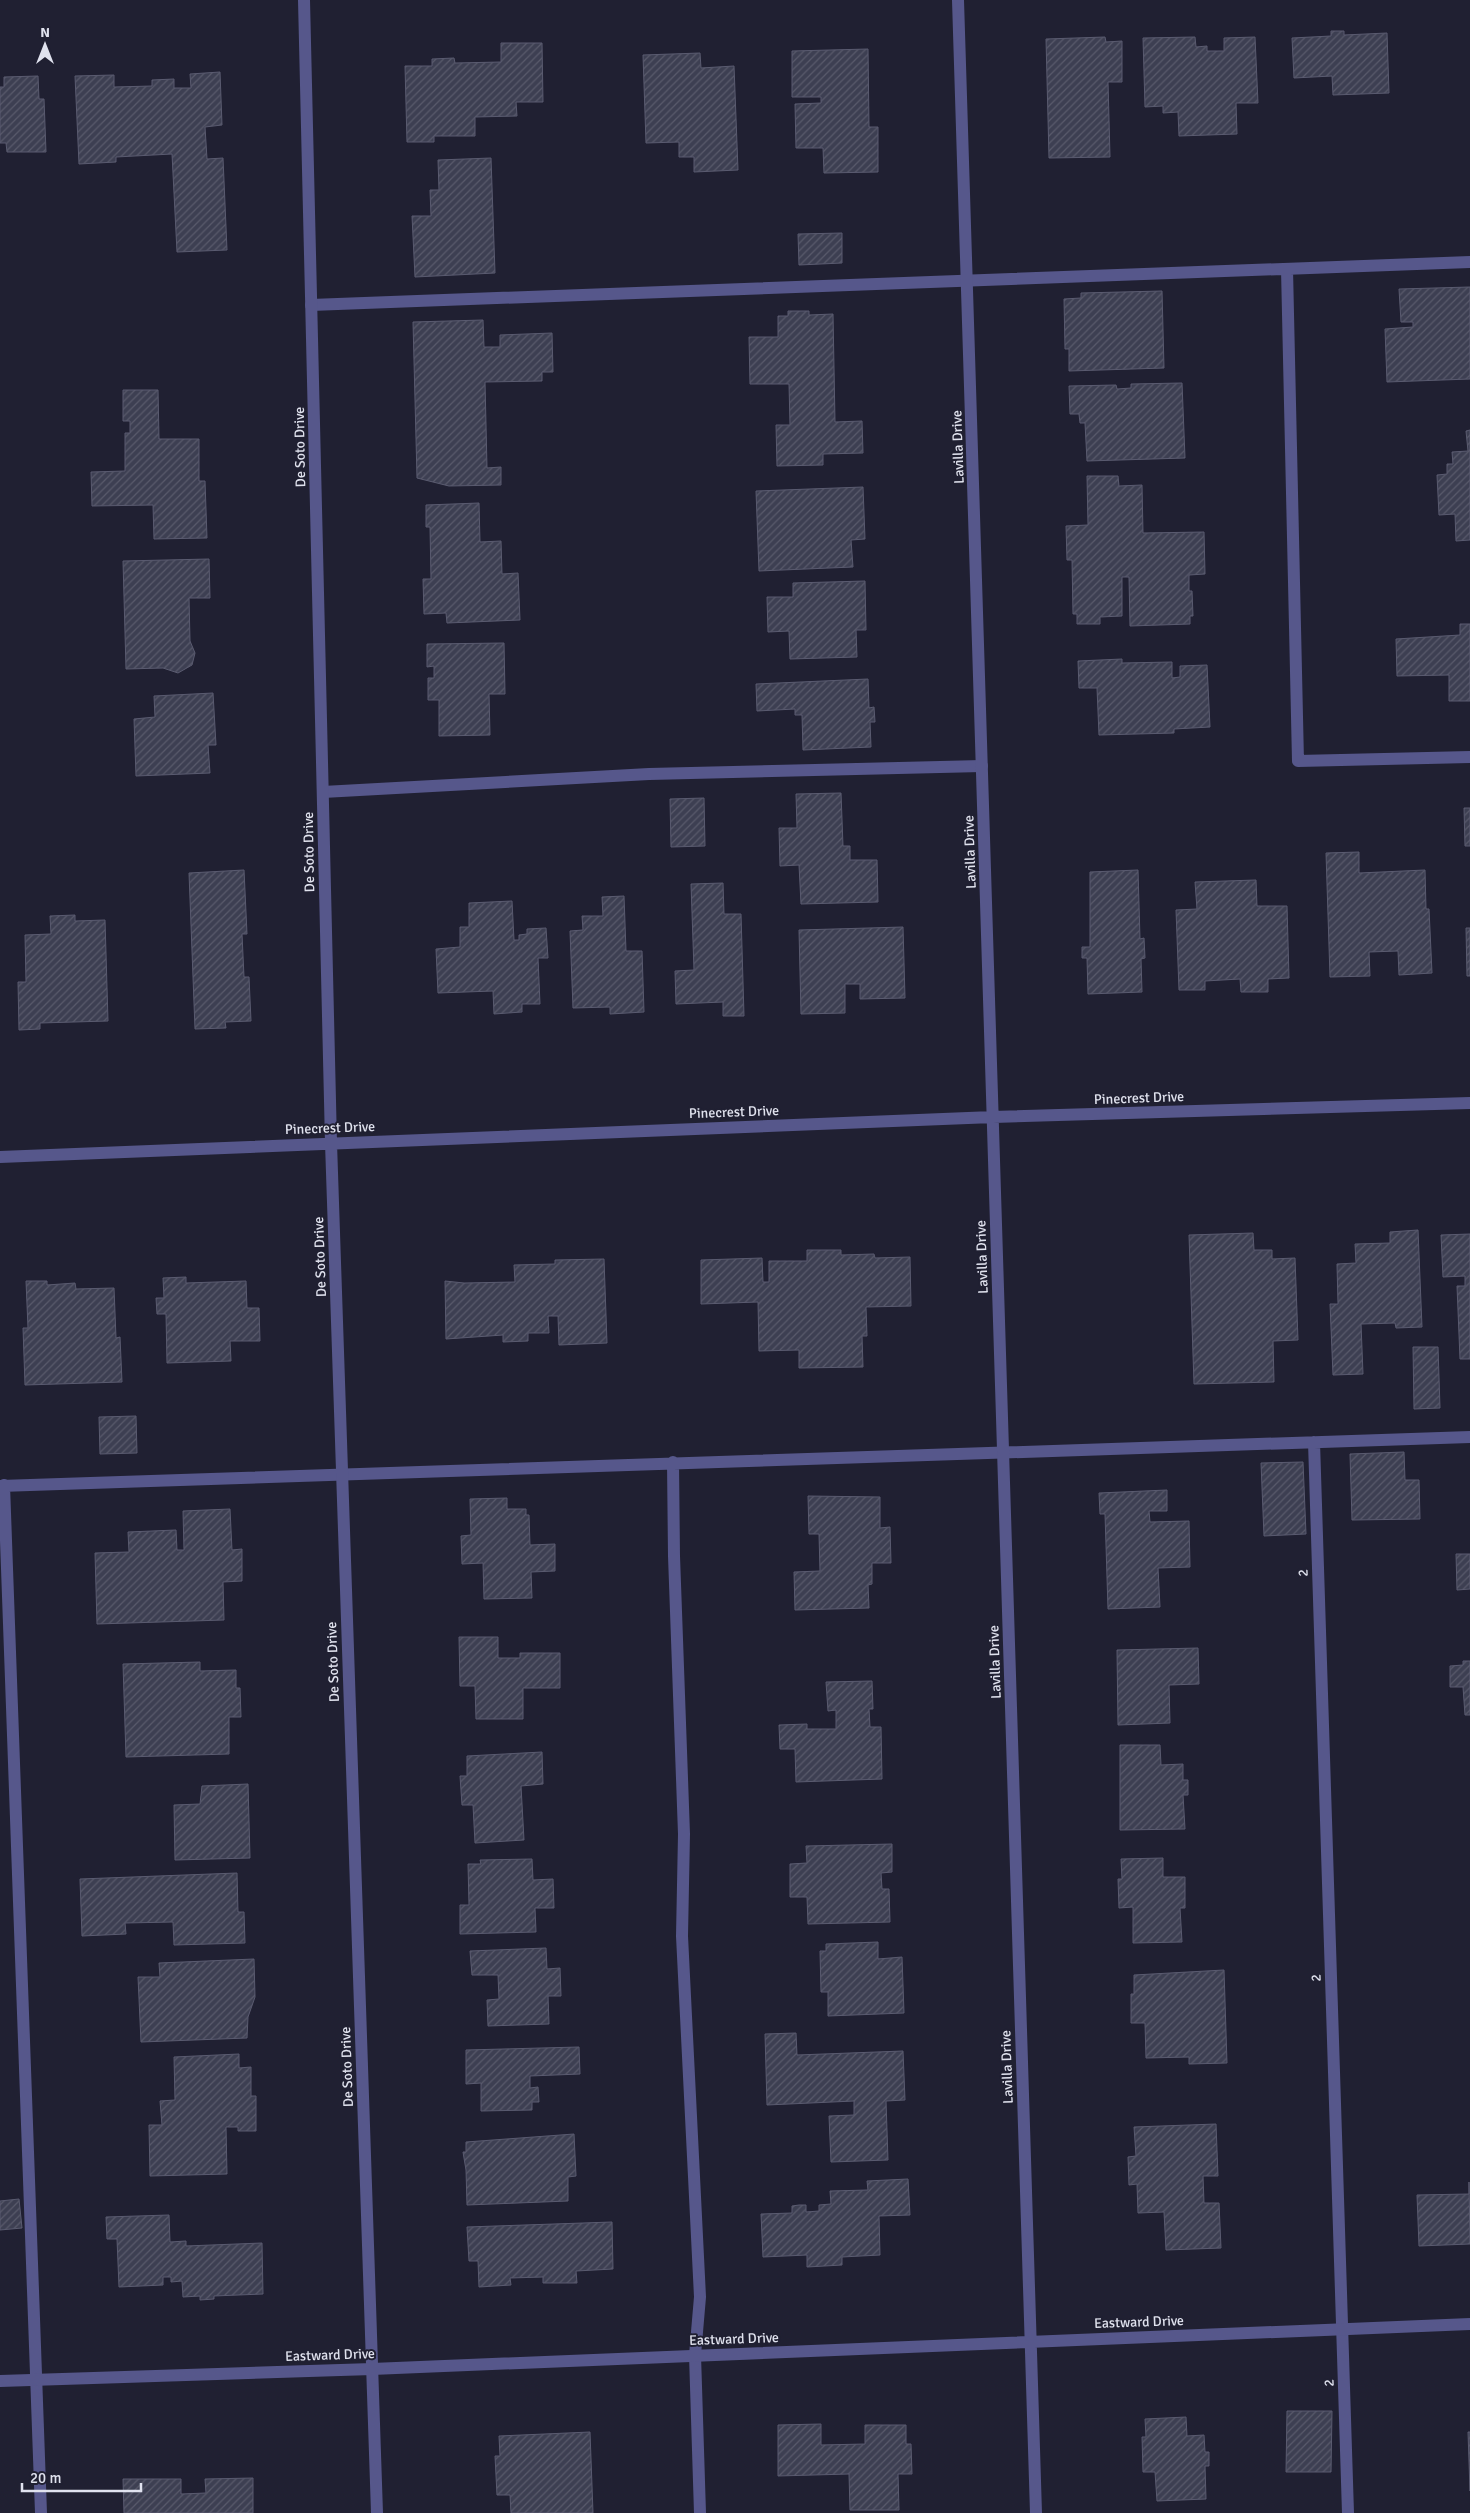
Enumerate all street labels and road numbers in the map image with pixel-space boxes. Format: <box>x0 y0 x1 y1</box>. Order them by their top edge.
street label: De Soto Drive <box>291 407 309 487</box>
street label: Lavilla Drive <box>948 410 968 484</box>
street label: De Soto Drive <box>300 812 318 892</box>
street label: Lavilla Drive <box>960 815 980 889</box>
street label: Pinecrest Drive <box>1094 1088 1184 1108</box>
street label: Pinecrest Drive <box>689 1102 779 1122</box>
street label: Pinecrest Drive <box>285 1118 375 1138</box>
street label: De Soto Drive <box>310 1216 330 1298</box>
street label: Lavilla Drive <box>972 1220 992 1294</box>
street label: 2 <box>1294 1569 1312 1577</box>
street label: De Soto Drive <box>323 1621 343 1703</box>
street label: Lavilla Drive <box>985 1625 1005 1699</box>
street label: 2 <box>1307 1974 1325 1982</box>
street label: De Soto Drive <box>337 2026 357 2108</box>
street label: Lavilla Drive <box>997 2030 1017 2104</box>
street label: Eastward Drive <box>1094 2312 1184 2332</box>
street label: Eastward Drive <box>689 2329 779 2349</box>
street label: Eastward Drive <box>285 2345 375 2365</box>
street label: 2 <box>1320 2379 1338 2387</box>

